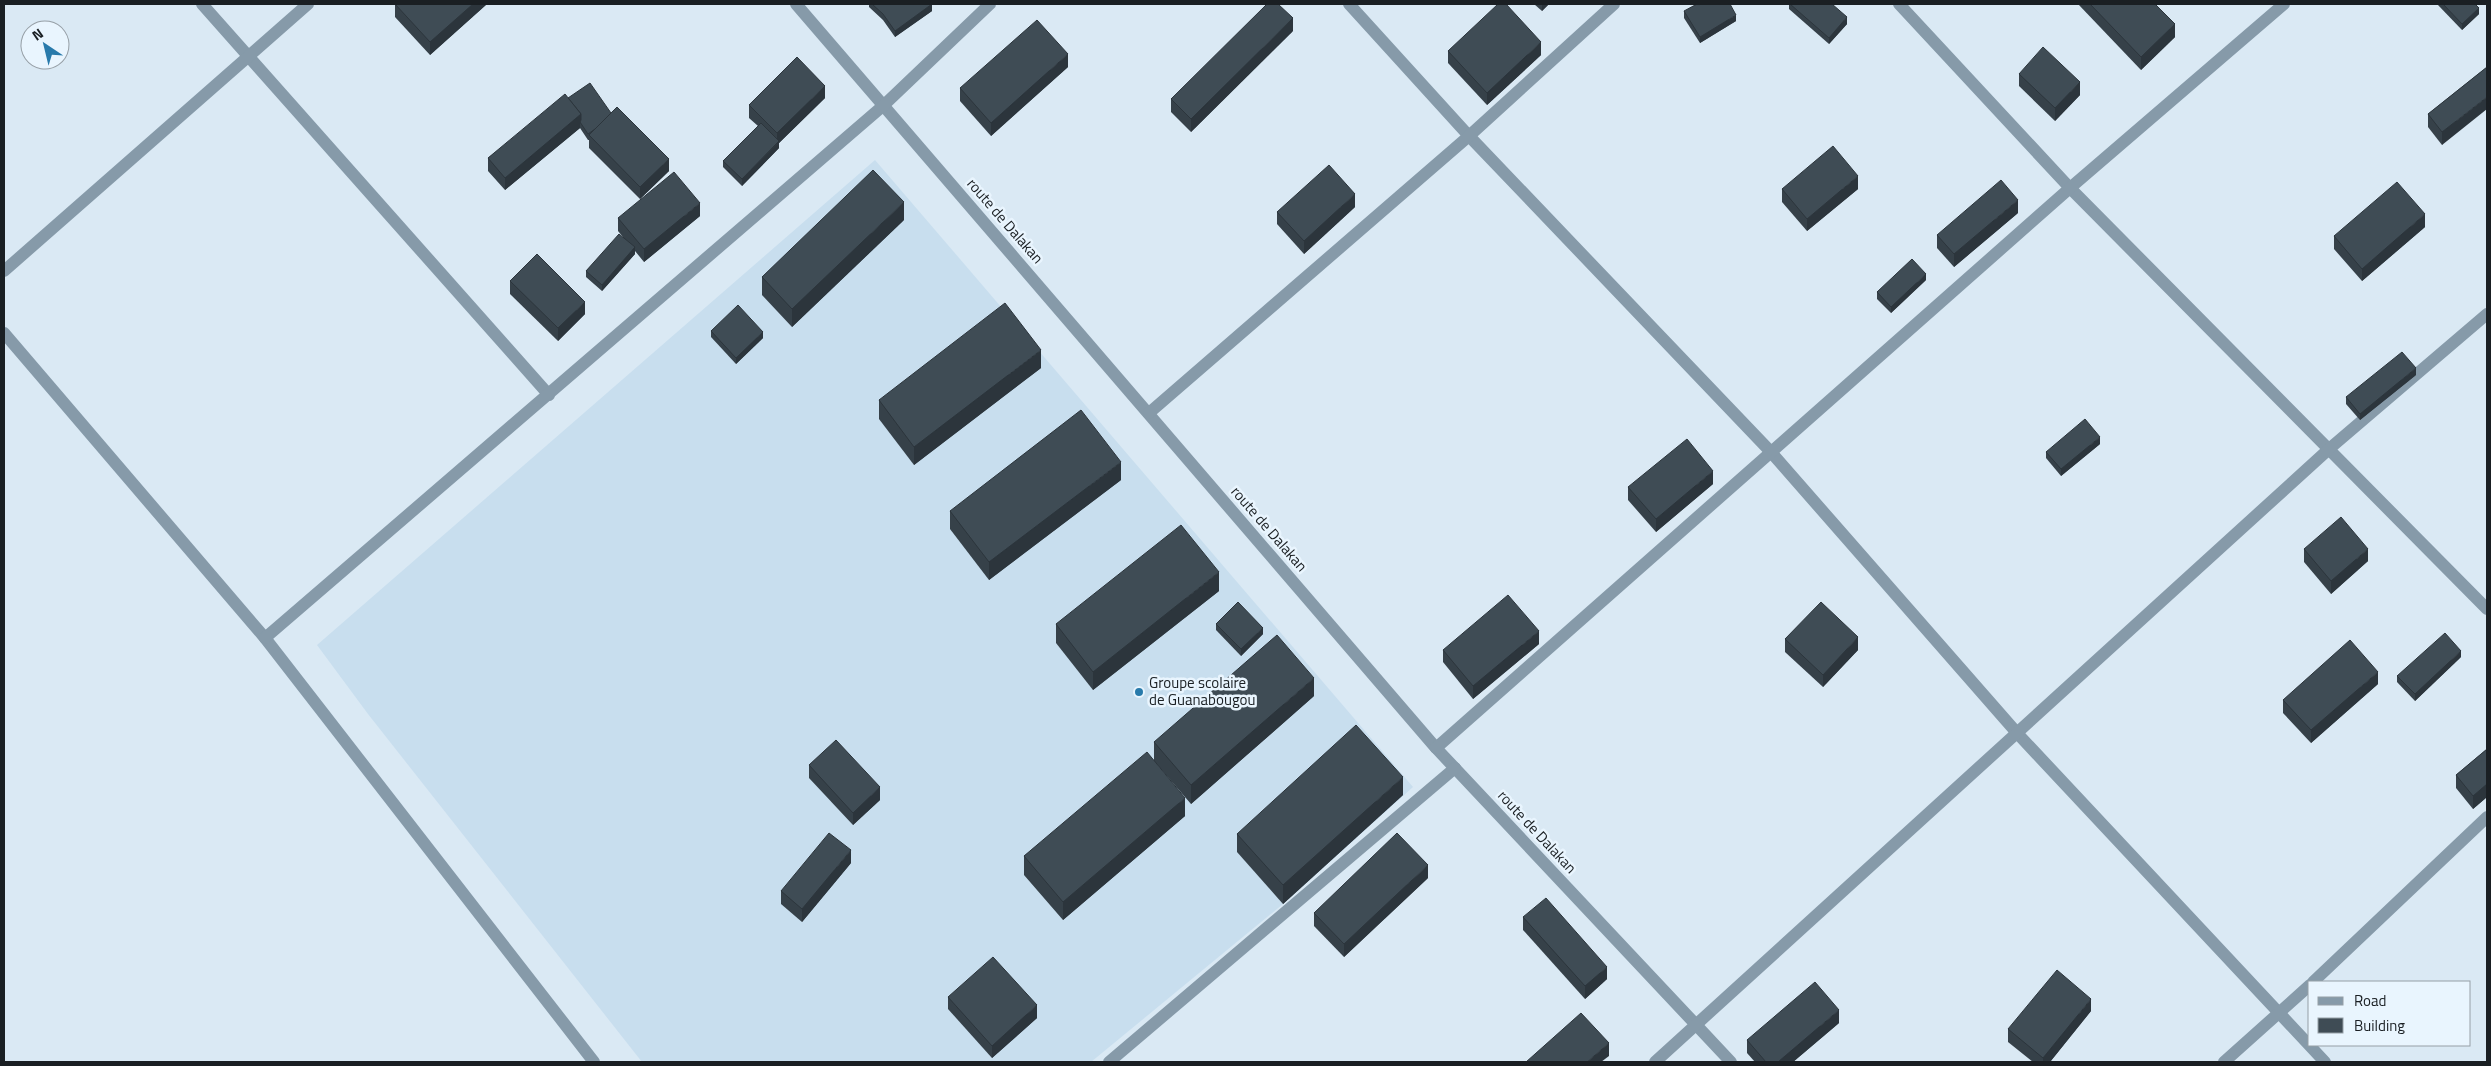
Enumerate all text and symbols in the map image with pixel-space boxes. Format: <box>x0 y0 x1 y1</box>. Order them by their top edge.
north arrow <box>20 20 70 70</box>
text: N <box>27 23 47 45</box>
street label: route de Dalakan <box>962 173 1049 269</box>
street label: route de Dalakan <box>1226 481 1313 577</box>
place label: Groupe scolaire de Guanabougou <box>1149 671 1255 711</box>
marker: Groupe scolaire de Guanabougou <box>1133 686 1145 698</box>
street label: route de Dalakan <box>1493 785 1582 879</box>
legend <box>2308 981 2471 1046</box>
text: Road <box>2354 989 2386 1012</box>
text: Building <box>2354 1014 2405 1037</box>

